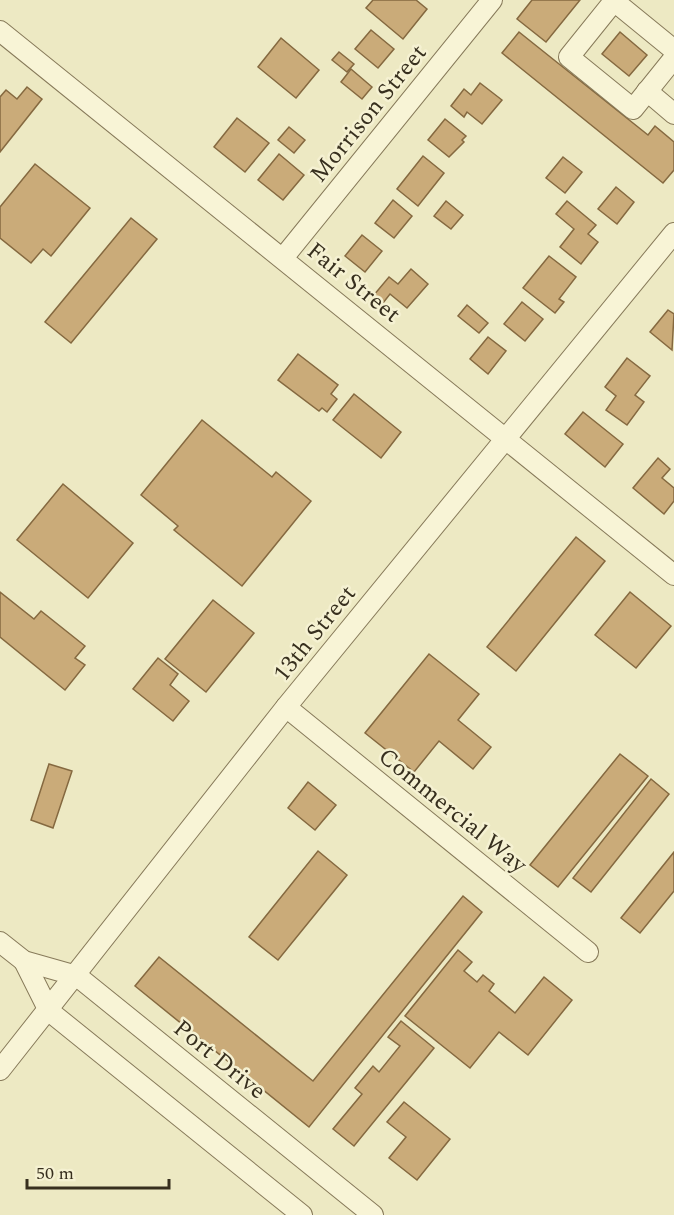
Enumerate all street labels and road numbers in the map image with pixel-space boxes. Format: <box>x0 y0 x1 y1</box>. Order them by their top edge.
street label: Morrison Street <box>302 37 436 191</box>
street label: Fair Street <box>299 234 408 332</box>
street label: 13th Street <box>264 577 365 690</box>
street label: Commercial Way <box>370 739 536 883</box>
street label: Port Drive <box>165 1011 274 1109</box>

